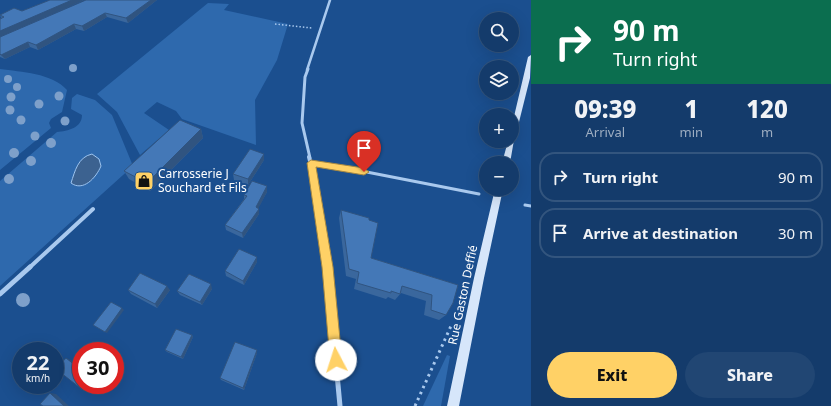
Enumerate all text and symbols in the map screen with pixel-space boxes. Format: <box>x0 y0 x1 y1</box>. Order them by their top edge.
text: 90 m <box>613 11 680 49</box>
map controls <box>479 12 519 196</box>
button: search <box>479 12 519 52</box>
icon: right <box>547 16 599 68</box>
text: Turn right <box>613 47 697 71</box>
button: layers <box>479 60 519 100</box>
text: 09:39 <box>574 92 636 125</box>
text: 1 <box>684 92 698 125</box>
text: 120 <box>746 92 788 125</box>
button: + <box>479 108 519 148</box>
text: Arrival <box>585 123 625 141</box>
text: min <box>680 123 703 141</box>
text: m <box>761 123 773 141</box>
pin <box>347 131 381 172</box>
icon: arrive <box>353 137 375 159</box>
button: − <box>479 156 519 196</box>
place label: Carrosserie J Souchard et Fils <box>158 165 247 196</box>
icon: right <box>549 166 571 188</box>
text: Turn right <box>583 167 658 187</box>
text: 90 m <box>778 167 813 187</box>
shop icon: Carrosserie J Souchard et Fils <box>133 170 155 192</box>
icon: arrive <box>549 222 571 244</box>
text: Arrive at destination <box>583 223 738 243</box>
text: 30 m <box>778 223 813 243</box>
street label: Rue Gaston Deffié <box>444 243 481 346</box>
position arrow <box>315 339 357 381</box>
speed limit sign: 30 <box>72 342 124 394</box>
text: 22 <box>27 349 49 376</box>
button: Exit <box>547 352 677 398</box>
button: Share <box>685 352 815 398</box>
text: km/h <box>26 371 50 385</box>

